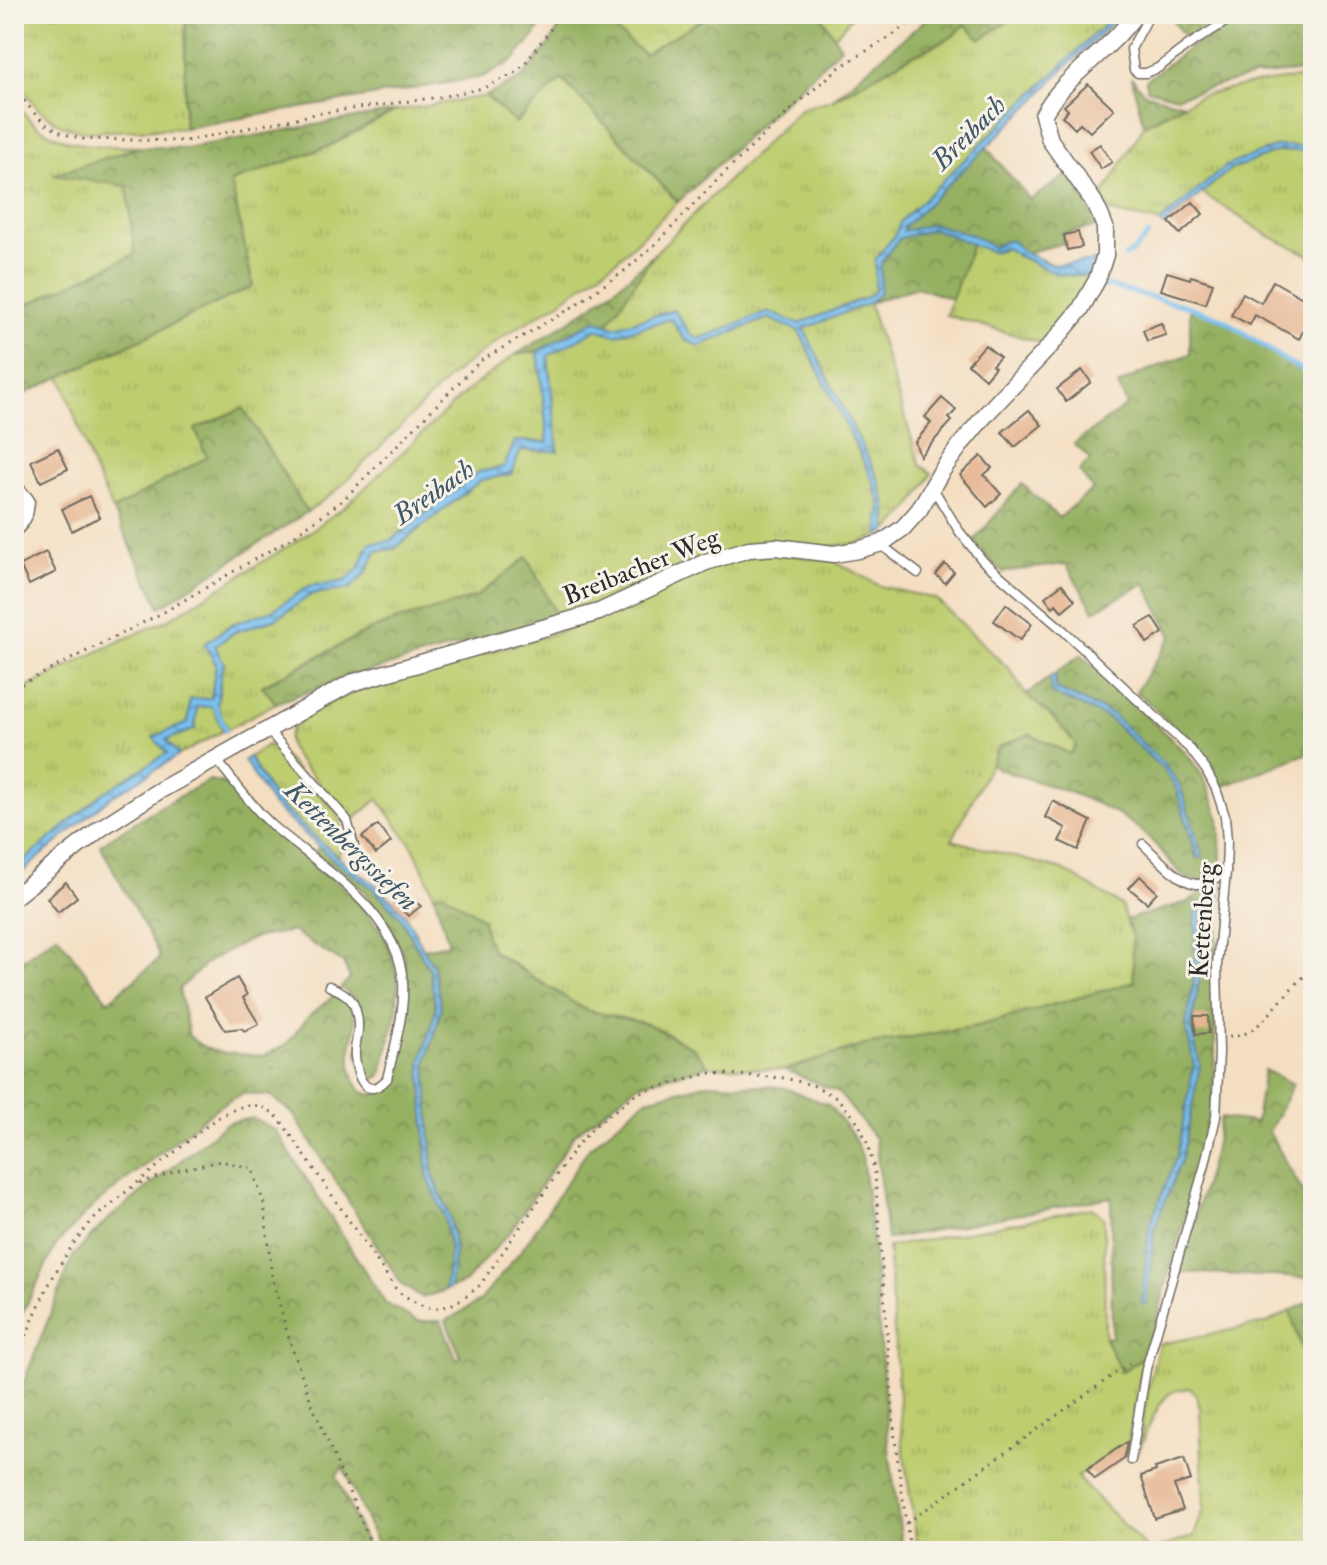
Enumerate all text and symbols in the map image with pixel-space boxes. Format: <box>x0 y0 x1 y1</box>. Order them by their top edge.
water label: Breibach <box>923 88 1014 179</box>
water label: Breibach <box>385 452 481 534</box>
street label: Breibacher Weg <box>559 521 725 613</box>
water label: Kettenbergssiefen <box>275 772 425 919</box>
street label: Kettenberg <box>1183 860 1223 979</box>

